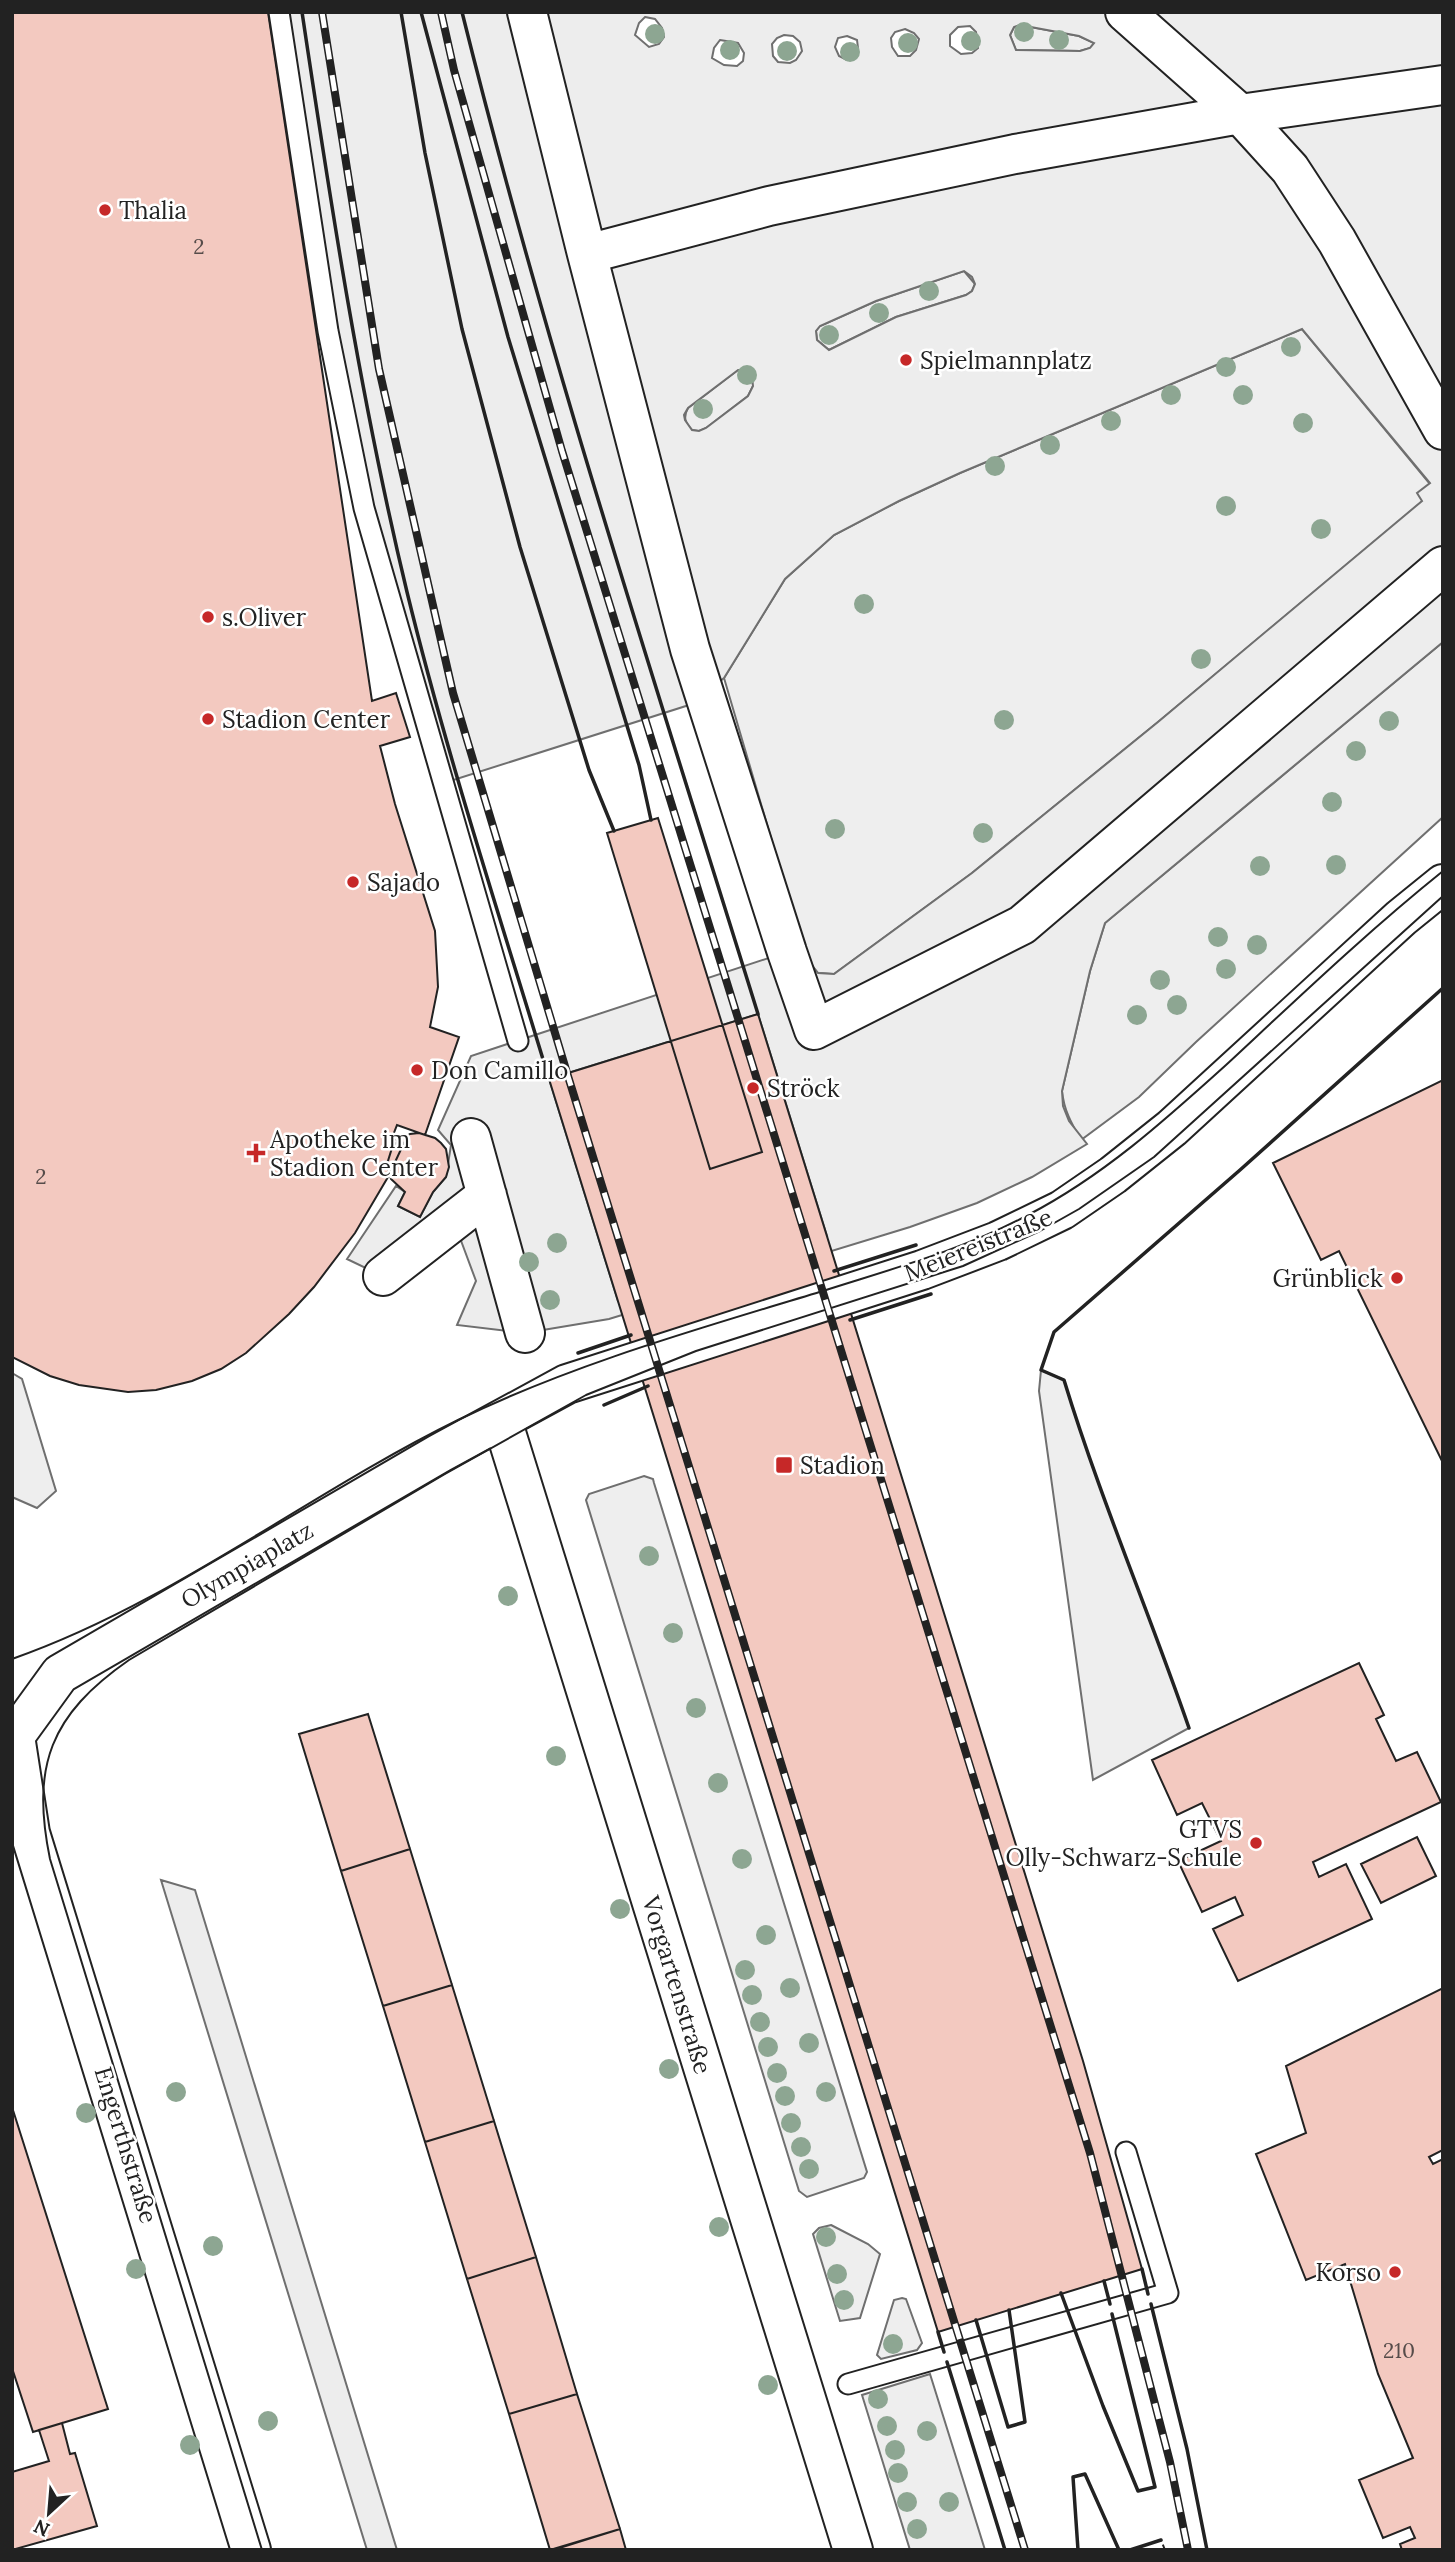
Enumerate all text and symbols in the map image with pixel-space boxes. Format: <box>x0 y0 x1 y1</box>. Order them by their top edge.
place label: Thalia <box>119 195 187 226</box>
marker: Thalia <box>97 202 113 218</box>
house number: 2 <box>193 233 205 260</box>
place label: Spielmannplatz <box>920 345 1092 376</box>
marker: Spielmannplatz <box>898 352 914 368</box>
place label: s.Oliver <box>222 602 307 633</box>
marker: s.Oliver <box>200 609 216 625</box>
place label: Stadion Center <box>222 704 391 735</box>
marker: Stadion Center <box>200 711 216 727</box>
place label: Sajado <box>367 867 440 898</box>
marker: Sajado <box>345 874 361 890</box>
place label: Don Camillo <box>431 1055 568 1086</box>
marker: Don Camillo <box>409 1062 425 1078</box>
place label: Ströck <box>767 1073 840 1104</box>
marker: Ströck <box>745 1080 761 1096</box>
place label: Apotheke im Stadion Center <box>269 1124 439 1183</box>
marker: Apotheke im Stadion Center <box>248 1145 264 1161</box>
house number: 2 <box>35 1163 47 1190</box>
street label: Meiereistraße <box>899 1201 1057 1289</box>
place label: Grünblick <box>1273 1263 1383 1294</box>
marker: Grünblick <box>1389 1270 1405 1286</box>
place label: Stadion <box>800 1450 885 1481</box>
marker: Stadion <box>774 1455 794 1475</box>
street label: Olympiaplatz <box>175 1515 319 1615</box>
place label: GTVS Olly-Schwarz-Schule <box>1006 1814 1242 1873</box>
marker: GTVS Olly-Schwarz-Schule <box>1248 1835 1264 1851</box>
street label: Vorgartenstraße <box>635 1891 719 2078</box>
street label: Engerthstraße <box>87 2063 165 2227</box>
place label: Korso <box>1315 2257 1381 2288</box>
marker: Korso <box>1387 2264 1403 2280</box>
house number: 210 <box>1383 2337 1415 2364</box>
north arrow <box>14 2478 84 2548</box>
text: N <box>29 2514 53 2542</box>

